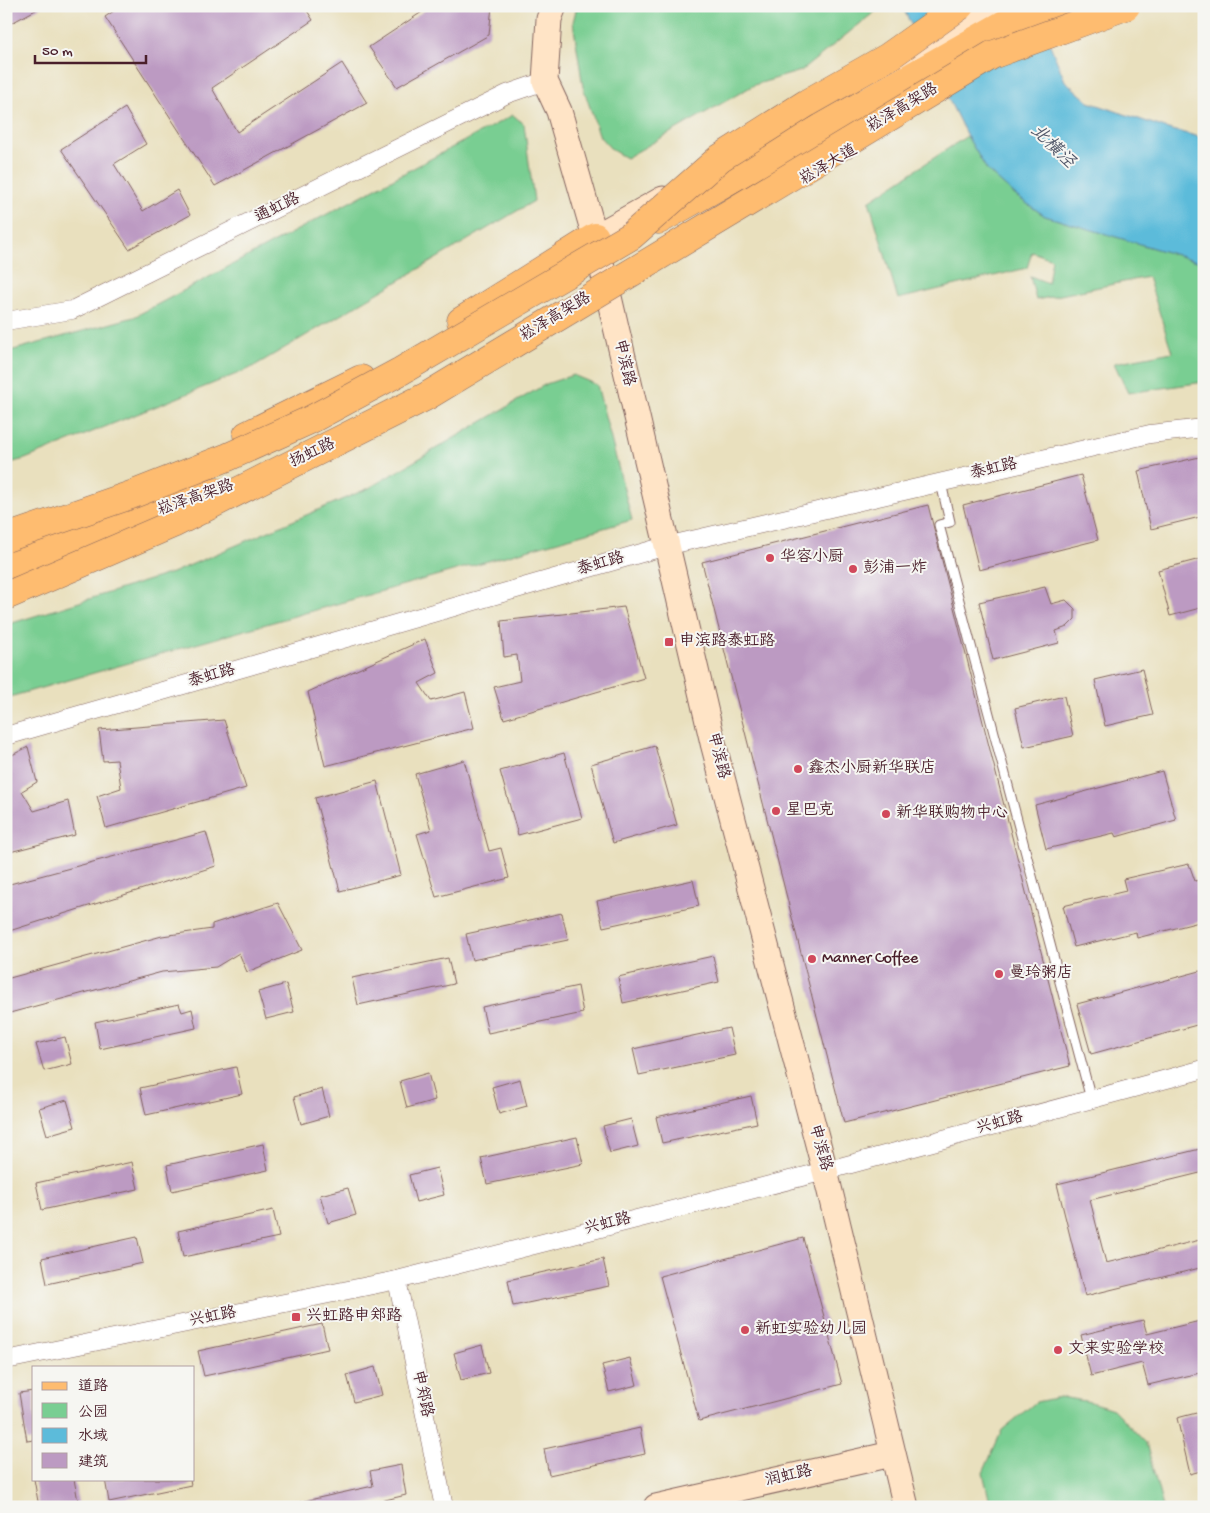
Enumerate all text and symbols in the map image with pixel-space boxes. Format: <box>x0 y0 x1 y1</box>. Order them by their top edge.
scale bar <box>35 32 146 64</box>
text: 50 m <box>42 43 73 61</box>
street label: 崧泽高架路 <box>863 79 942 138</box>
water label: 北横泾 <box>1025 120 1080 174</box>
street label: 崧泽大道 <box>796 140 861 191</box>
street label: 通虹路 <box>251 188 304 228</box>
street label: 崧泽高架路 <box>516 288 595 347</box>
street label: 申滨路 <box>608 337 640 389</box>
street label: 扬虹路 <box>286 433 339 473</box>
street label: 泰虹路 <box>968 453 1020 485</box>
street label: 崧泽高架路 <box>154 475 237 521</box>
street label: 泰虹路 <box>575 547 627 581</box>
place label: 华容小厨 <box>780 547 844 568</box>
marker: 华容小厨 <box>764 552 776 564</box>
place label: 彭浦一炸 <box>863 558 927 579</box>
marker: 彭浦一炸 <box>847 563 859 575</box>
place label: 申滨路泰虹路 <box>679 631 775 652</box>
marker: 申滨路泰虹路 <box>663 636 675 648</box>
street label: 泰虹路 <box>186 659 238 693</box>
street label: 申滨路 <box>702 730 734 782</box>
place label: 鑫杰小厨新华联店 <box>808 758 936 779</box>
marker: 鑫杰小厨新华联店 <box>792 763 804 775</box>
place label: 星巴克 <box>786 801 834 821</box>
place label: 新华联购物中心 <box>896 803 1008 824</box>
marker: 星巴克 <box>770 805 782 817</box>
marker: 新华联购物中心 <box>880 808 892 820</box>
place label: Manner Coffee <box>822 950 919 969</box>
marker: Manner Coffee <box>806 953 818 965</box>
place label: 曼玲粥店 <box>1009 963 1073 984</box>
marker: 曼玲粥店 <box>993 968 1005 980</box>
street label: 兴虹路 <box>974 1107 1026 1139</box>
street label: 申滨路 <box>804 1122 836 1174</box>
street label: 兴虹路 <box>582 1208 634 1240</box>
street label: 兴虹路 <box>187 1302 238 1332</box>
place label: 兴虹路申郑路 <box>306 1306 402 1327</box>
marker: 兴虹路申郑路 <box>290 1311 302 1323</box>
place label: 新虹实验幼儿园 <box>755 1319 867 1340</box>
marker: 新虹实验幼儿园 <box>739 1324 751 1336</box>
place label: 文来实验学校 <box>1068 1339 1164 1360</box>
marker: 文来实验学校 <box>1052 1344 1064 1356</box>
legend <box>32 1366 195 1480</box>
street label: 申郑路 <box>407 1368 437 1419</box>
text: 道路 <box>78 1378 108 1396</box>
text: 公园 <box>78 1404 108 1422</box>
text: 水域 <box>78 1428 108 1446</box>
text: 建筑 <box>78 1454 108 1472</box>
street label: 润虹路 <box>763 1460 815 1492</box>

